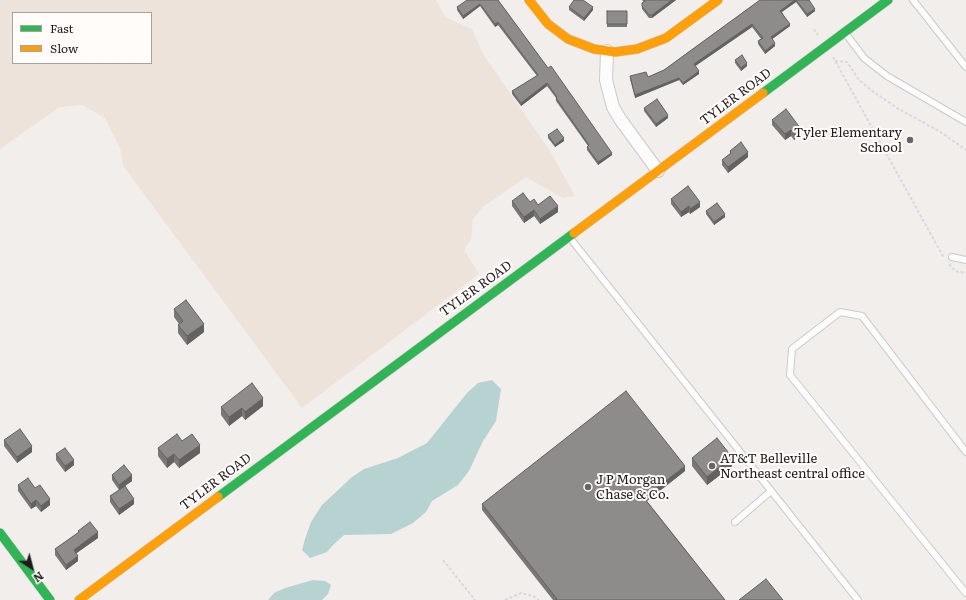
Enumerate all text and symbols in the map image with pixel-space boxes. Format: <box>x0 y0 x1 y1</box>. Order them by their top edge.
legend <box>12 12 152 64</box>
text: Fast <box>50 19 73 37</box>
text: Slow <box>50 39 78 57</box>
street label: TYLER ROAD <box>697 65 775 129</box>
place label: Tyler Elementary School <box>794 125 902 156</box>
marker: Tyler Elementary School <box>905 135 915 145</box>
street label: TYLER ROAD <box>437 258 515 320</box>
street label: TYLER ROAD <box>177 450 255 514</box>
place label: AT&T Belleville Northeast central office <box>720 451 865 482</box>
marker: AT&T Belleville Northeast central office <box>707 461 717 471</box>
place label: J P Morgan Chase & Co. <box>596 472 670 503</box>
marker: J P Morgan Chase & Co. <box>583 482 593 492</box>
north arrow <box>12 548 52 588</box>
text: N <box>31 569 47 587</box>

